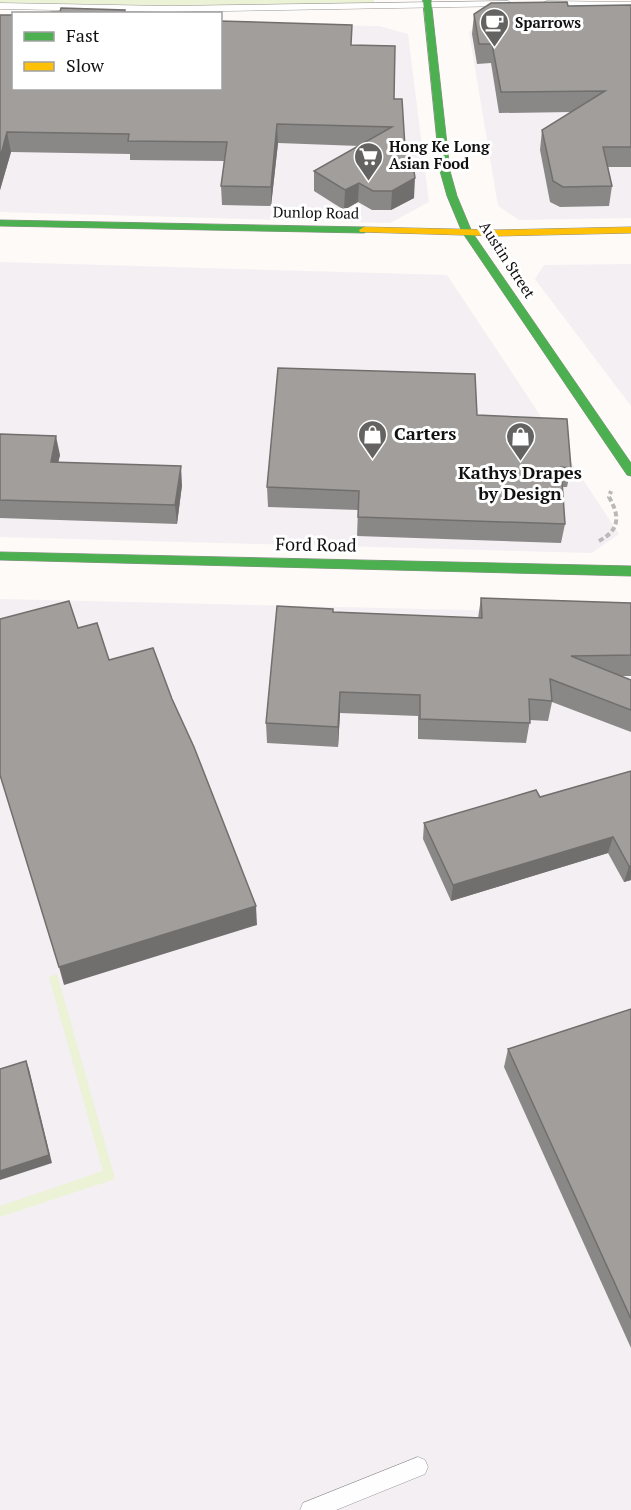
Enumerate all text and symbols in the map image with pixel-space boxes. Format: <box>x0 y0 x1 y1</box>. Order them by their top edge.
cafe icon: Sparrows <box>478 7 510 49</box>
legend <box>12 12 222 90</box>
place label: Sparrows <box>515 12 581 32</box>
text: Fast <box>66 23 100 47</box>
text: Slow <box>66 53 105 77</box>
place label: Hong Ke Long Asian Food <box>389 136 490 173</box>
supermarket icon: Hong Ke Long Asian Food <box>352 140 384 182</box>
street label: Dunlop Road <box>273 201 359 223</box>
street label: Austin Street <box>475 217 540 302</box>
shop icon: Carters <box>357 418 389 460</box>
shop icon: Kathys Drapes by Design <box>504 420 536 462</box>
place label: Carters <box>394 421 456 445</box>
place label: Kathys Drapes by Design <box>458 460 582 505</box>
street label: Ford Road <box>275 531 357 557</box>

